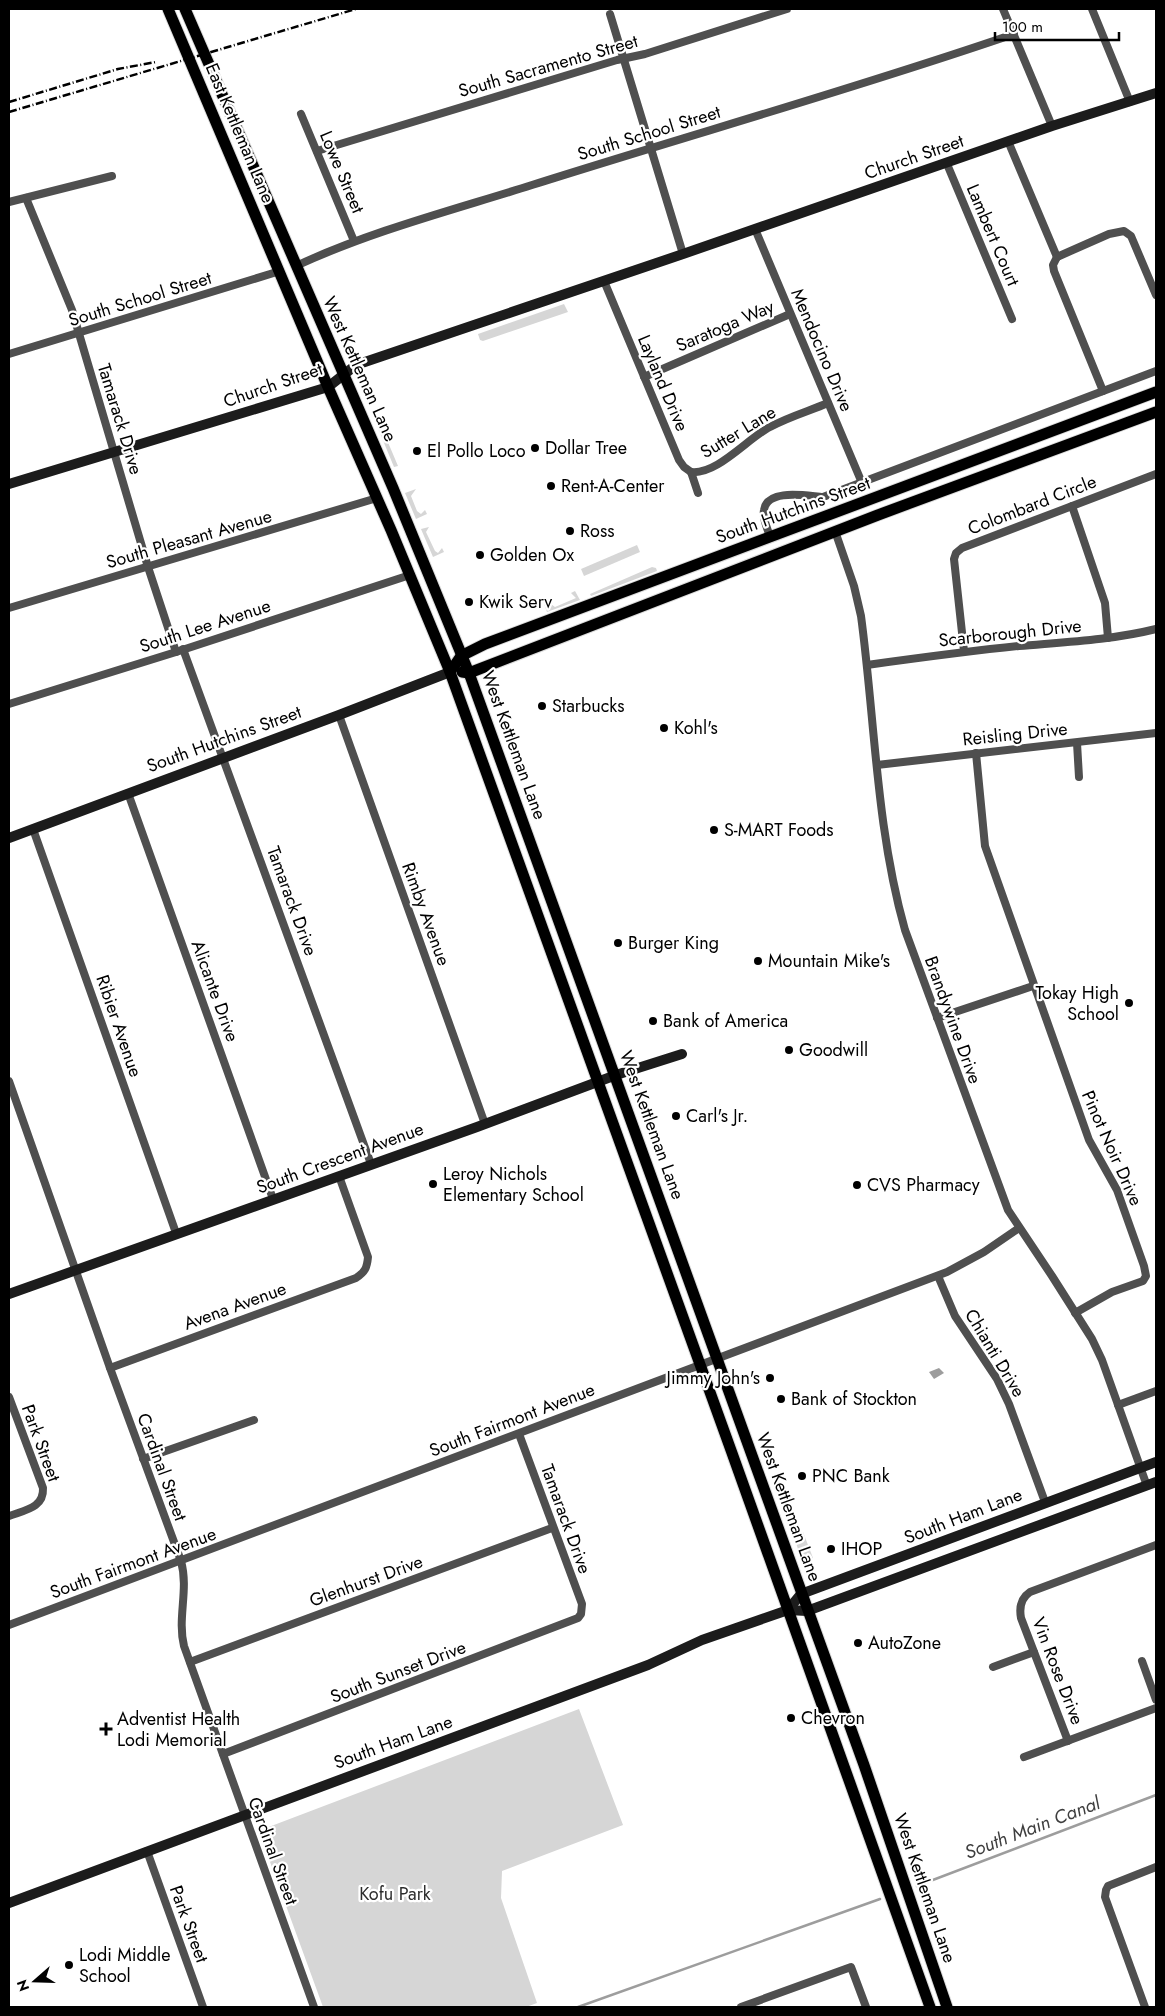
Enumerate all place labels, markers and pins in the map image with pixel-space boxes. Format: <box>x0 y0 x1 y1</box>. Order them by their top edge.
place label: Dollar Tree <box>545 435 627 461</box>
place label: El Pollo Loco <box>427 438 526 464</box>
marker: Dollar Tree <box>529 442 541 454</box>
marker: El Pollo Loco <box>411 445 423 457</box>
place label: Rent-A-Center <box>561 473 665 499</box>
marker: Rent-A-Center <box>545 480 557 492</box>
place label: Ross <box>580 518 614 544</box>
marker: Ross <box>564 525 576 537</box>
place label: Golden Ox <box>490 542 575 568</box>
marker: Golden Ox <box>474 549 486 561</box>
place label: Kwik Serv <box>479 589 552 615</box>
marker: Kwik Serv <box>463 596 475 608</box>
place label: Starbucks <box>552 693 625 719</box>
marker: Starbucks <box>536 700 548 712</box>
place label: Kohl's <box>674 715 718 741</box>
marker: Kohl's <box>658 722 670 734</box>
place label: S-MART Foods <box>724 817 834 843</box>
marker: S-MART Foods <box>708 824 720 836</box>
place label: Burger King <box>628 930 719 956</box>
marker: Burger King <box>612 937 624 949</box>
place label: Mountain Mike's <box>768 948 890 974</box>
marker: Mountain Mike's <box>752 955 764 967</box>
place label: Tokay High School <box>1036 980 1119 1027</box>
marker: Tokay High School <box>1123 997 1135 1009</box>
place label: Bank of America <box>663 1008 788 1034</box>
marker: Bank of America <box>647 1015 659 1027</box>
place label: Goodwill <box>799 1037 868 1063</box>
marker: Goodwill <box>783 1044 795 1056</box>
place label: Carl's Jr. <box>686 1103 748 1129</box>
marker: Carl's Jr. <box>670 1110 682 1122</box>
place label: Leroy Nichols Elementary School <box>443 1161 584 1208</box>
place label: CVS Pharmacy <box>867 1172 980 1198</box>
marker: Leroy Nichols Elementary School <box>427 1178 439 1190</box>
marker: CVS Pharmacy <box>851 1179 863 1191</box>
place label: Jimmy John's <box>665 1365 760 1391</box>
marker: Jimmy John's <box>764 1372 776 1384</box>
place label: Bank of Stockton <box>791 1386 917 1412</box>
marker: Bank of Stockton <box>775 1393 787 1405</box>
place label: PNC Bank <box>812 1463 890 1489</box>
marker: PNC Bank <box>796 1470 808 1482</box>
place label: IHOP <box>841 1536 882 1562</box>
marker: IHOP <box>825 1543 837 1555</box>
place label: AutoZone <box>868 1630 941 1656</box>
marker: AutoZone <box>852 1637 864 1649</box>
place label: Chevron <box>801 1705 865 1731</box>
place label: Adventist Health Lodi Memorial <box>117 1706 240 1753</box>
marker: Chevron <box>785 1712 797 1724</box>
marker: Adventist Health Lodi Memorial <box>99 1722 113 1736</box>
place label: Lodi Middle School <box>79 1942 170 1989</box>
marker: Lodi Middle School <box>63 1959 75 1971</box>

